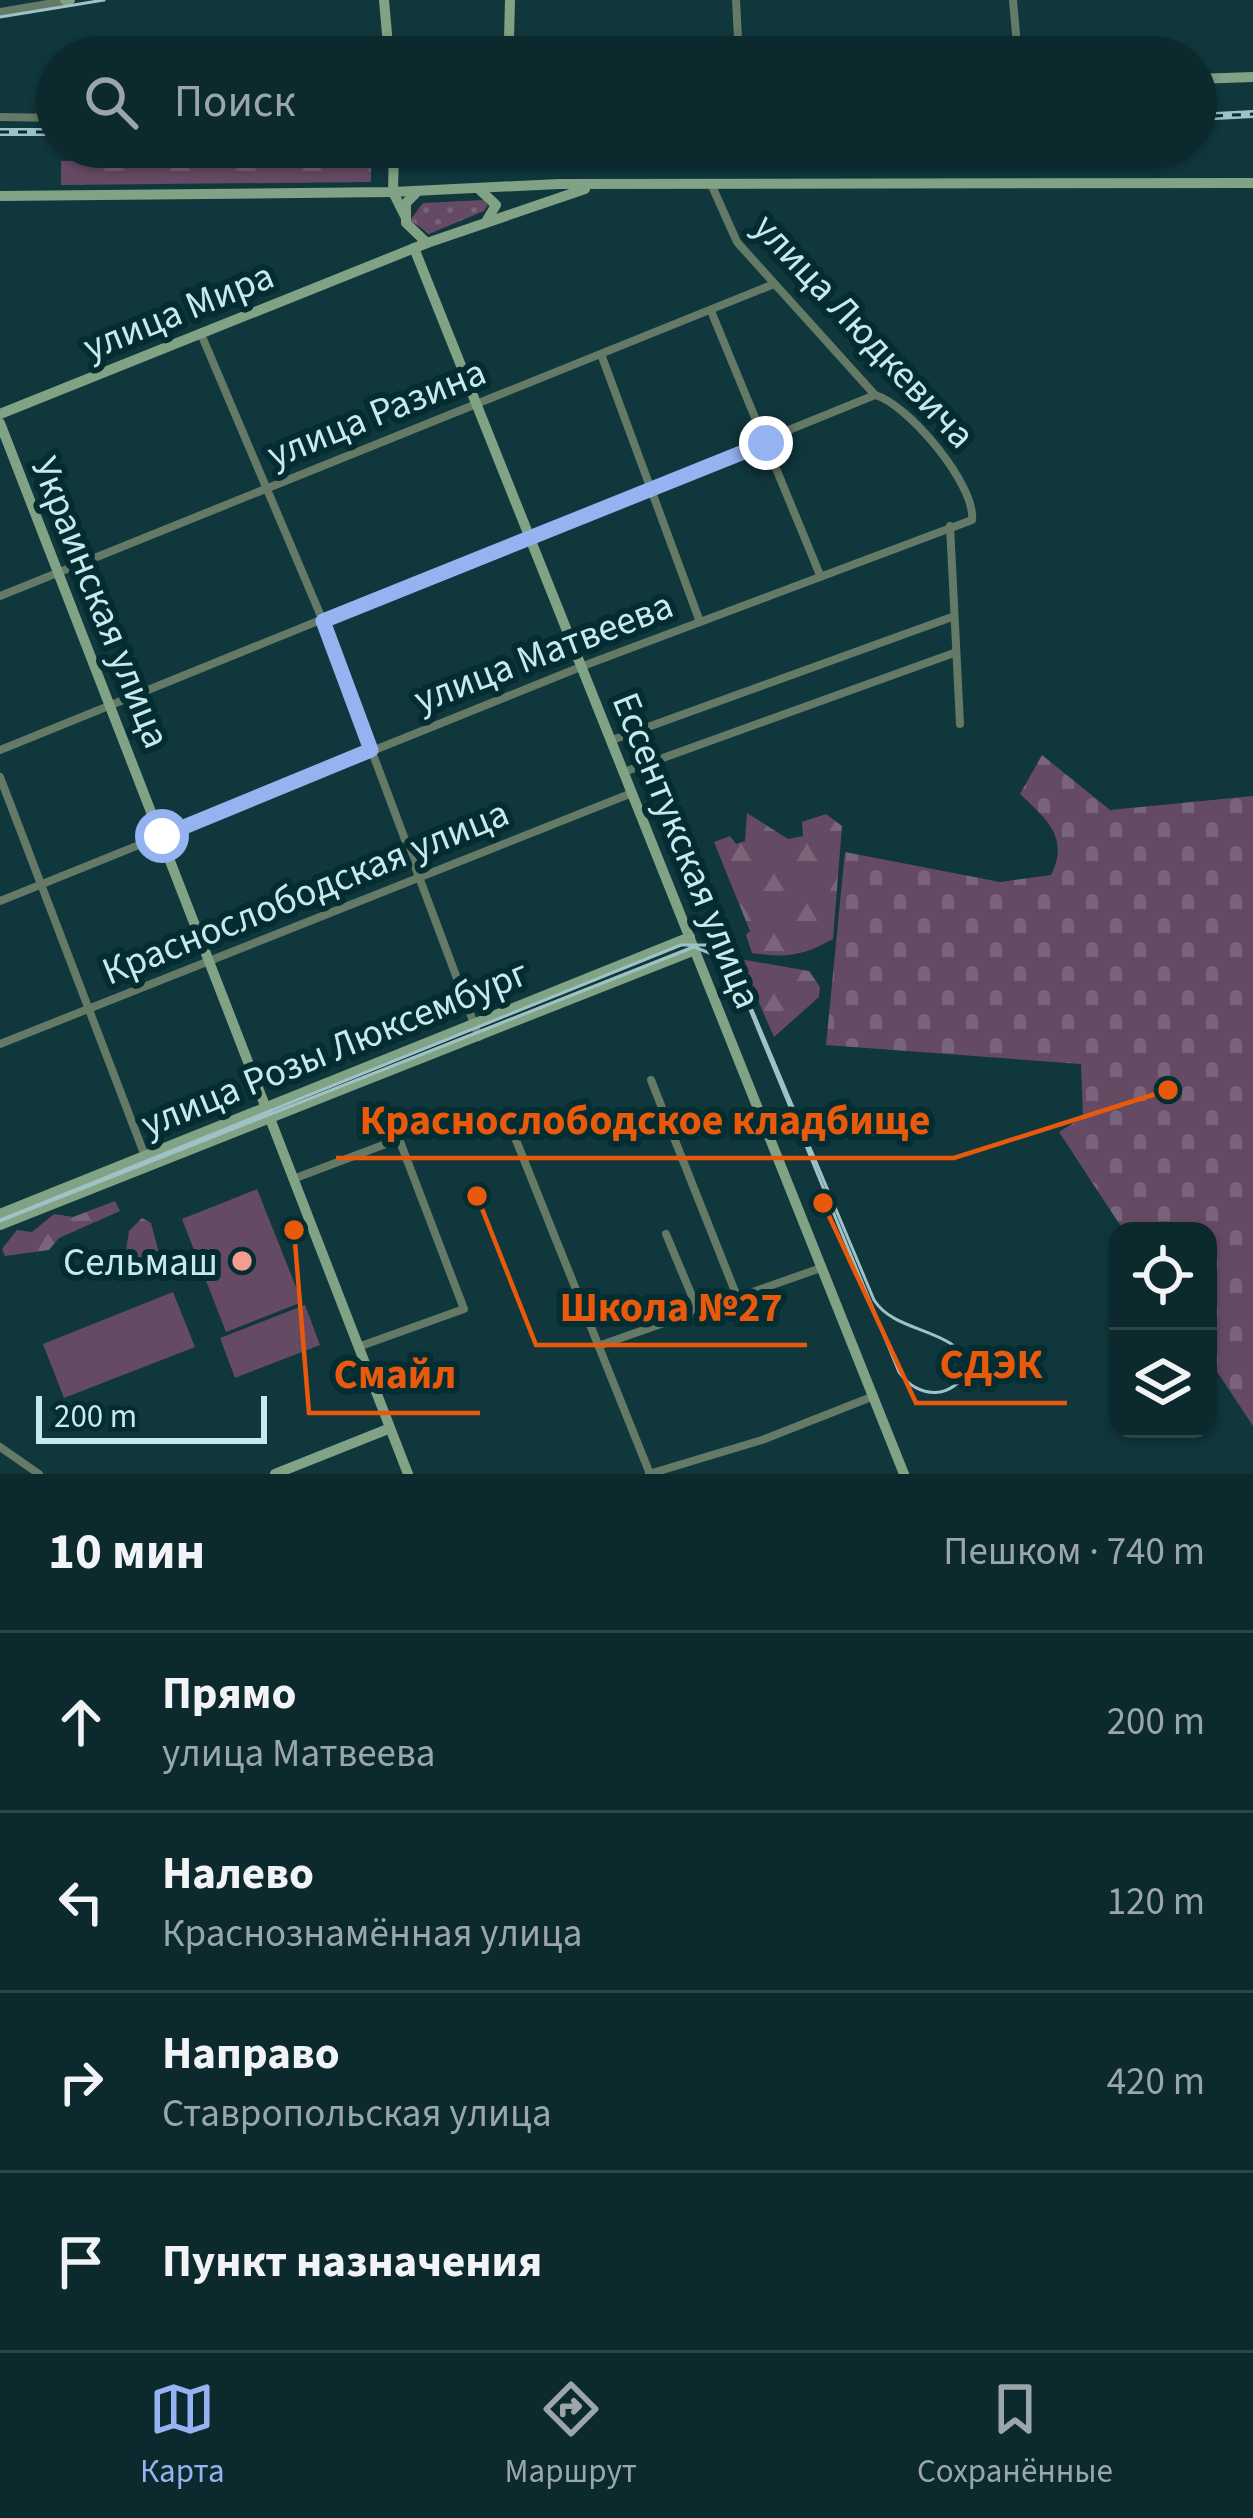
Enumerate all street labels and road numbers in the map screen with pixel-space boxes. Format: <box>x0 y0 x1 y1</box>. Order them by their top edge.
street label: улица Людкевича <box>740 201 988 461</box>
street label: улица Мира <box>75 248 283 375</box>
street label: улица Разина <box>259 345 495 483</box>
street label: Украинская улица <box>16 449 184 757</box>
street label: улица Матвеева <box>406 578 681 728</box>
street label: Ессентукская улица <box>597 684 775 1017</box>
street label: Краснослободская улица <box>94 786 517 1000</box>
street label: улица Розы Люксембург <box>133 945 537 1152</box>

